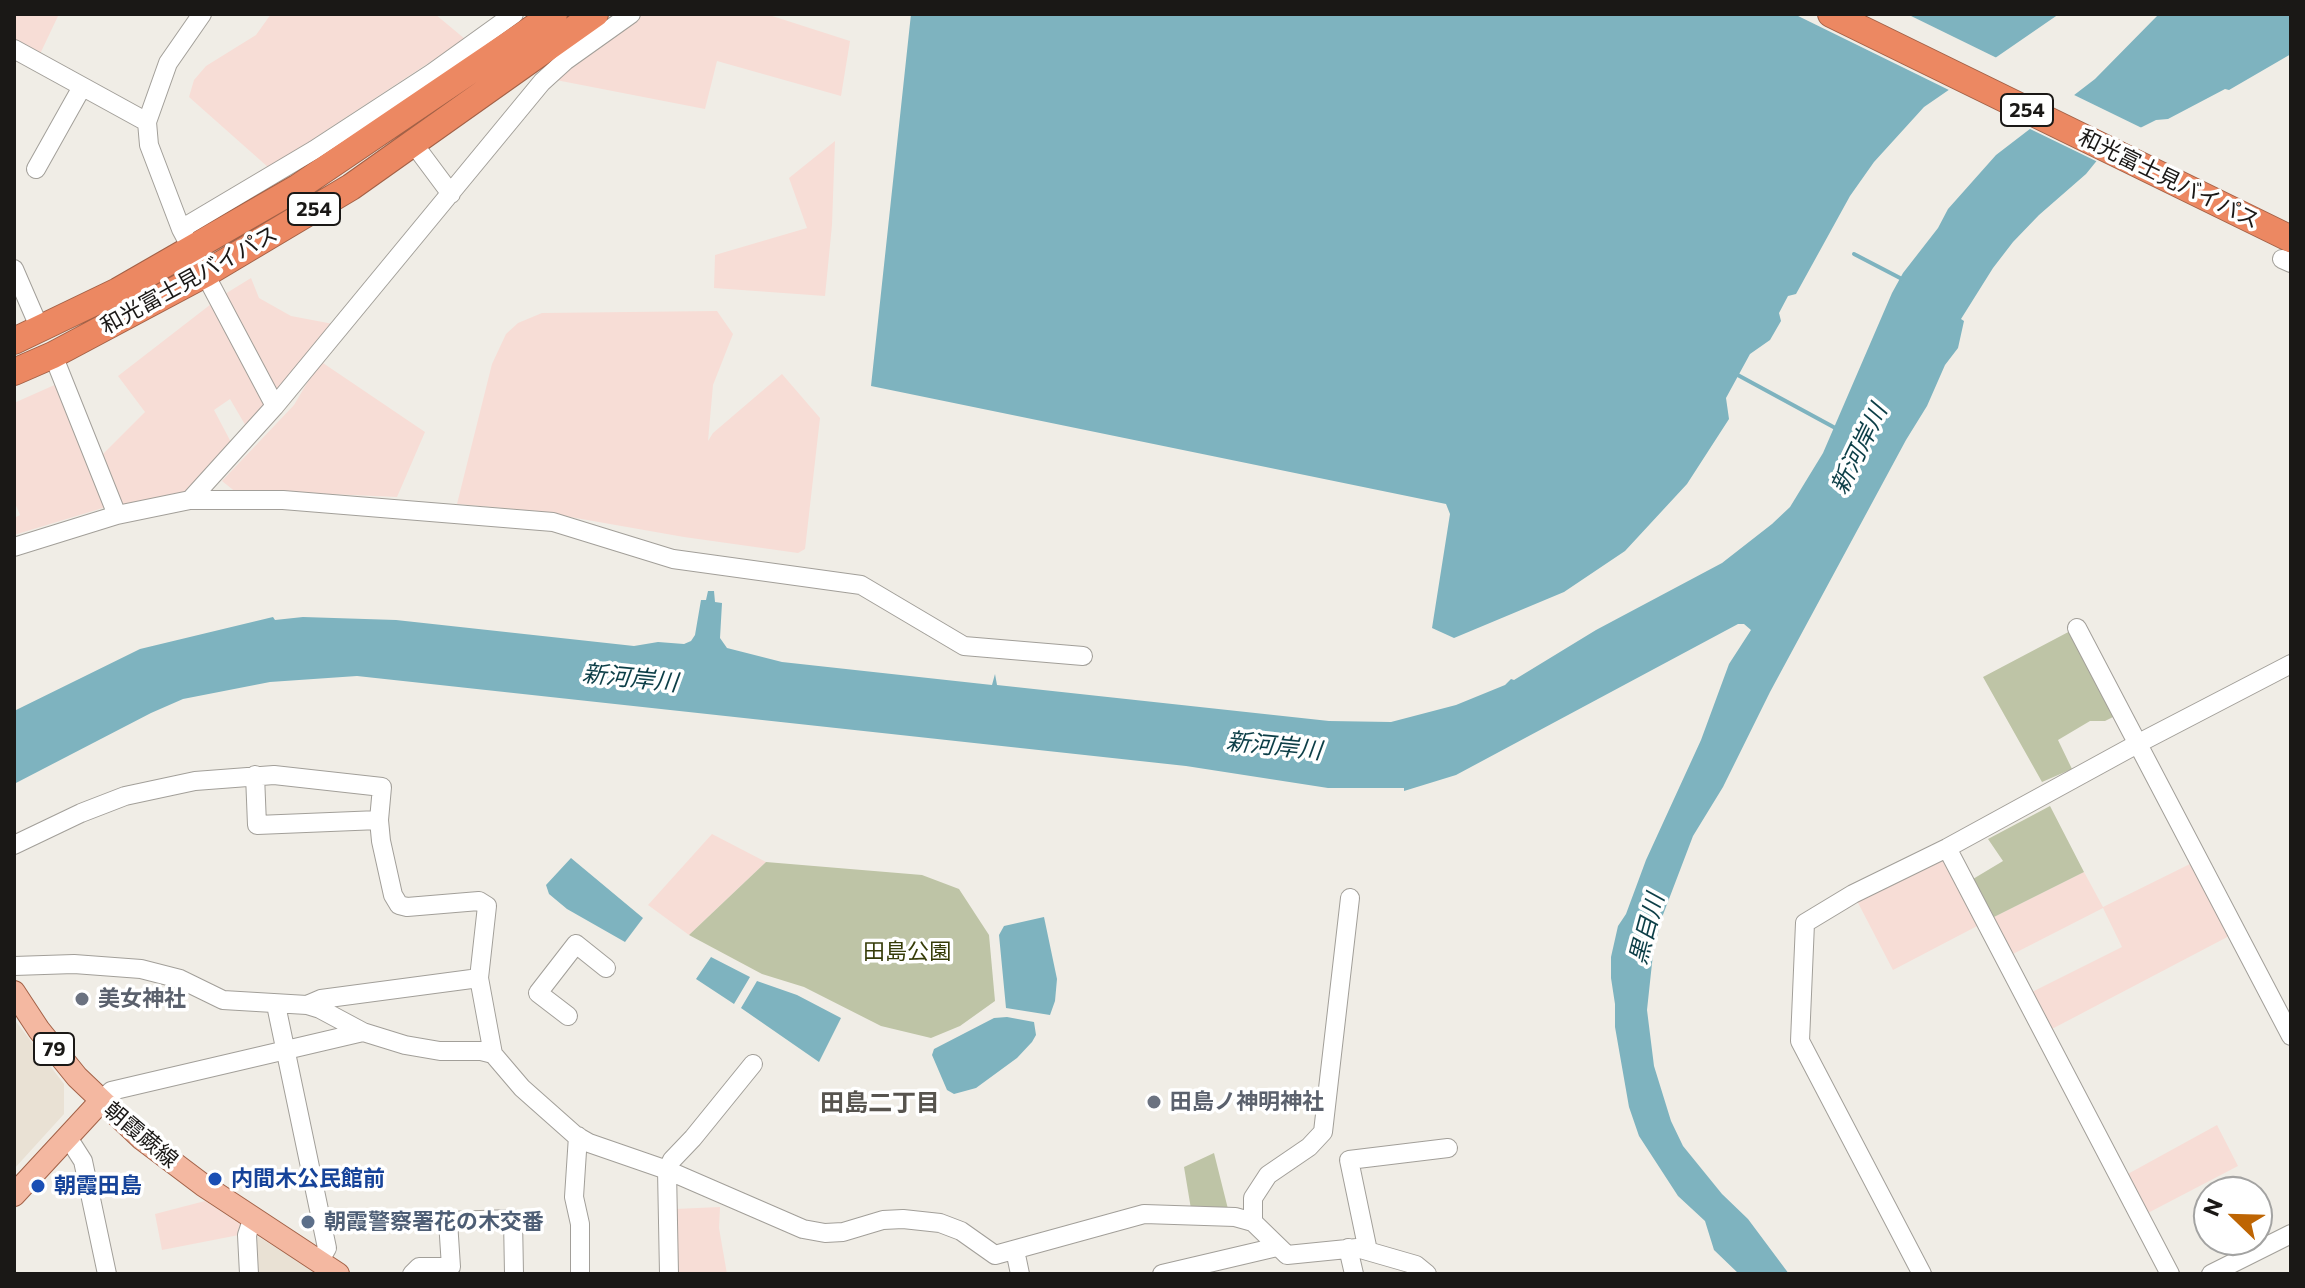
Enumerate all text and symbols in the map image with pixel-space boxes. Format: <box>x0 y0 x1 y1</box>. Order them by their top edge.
road number: 254 <box>2001 94 2053 126</box>
street label: 和光富士見バイパス <box>2074 124 2264 234</box>
road number: 254 <box>288 193 340 225</box>
street label: 和光富士見バイパス <box>96 220 282 340</box>
water label: 新河岸川 <box>1825 400 1893 498</box>
water label: 新河岸川 <box>581 659 679 697</box>
water label: 新河岸川 <box>1225 727 1323 765</box>
water label: 黒目川 <box>1624 890 1670 968</box>
park label: 田島公園 <box>863 939 951 965</box>
place label: 美女神社 <box>98 986 186 1012</box>
marker: 美女神社 <box>73 990 91 1008</box>
road number: 79 <box>34 1033 74 1065</box>
district label: 田島二丁目 <box>820 1089 940 1117</box>
place label: 田島ノ神明神社 <box>1170 1089 1324 1115</box>
marker: 田島ノ神明神社 <box>1145 1093 1163 1111</box>
street label: 朝霞蕨線 <box>99 1097 183 1173</box>
place label: 内間木公民館前 <box>231 1166 385 1192</box>
marker: 内間木公民館前 <box>206 1170 224 1188</box>
place label: 朝霞田島 <box>54 1173 142 1199</box>
north arrow <box>2193 1176 2273 1256</box>
marker: 朝霞田島 <box>29 1177 47 1195</box>
text: N <box>2197 1194 2228 1220</box>
place label: 朝霞警察署花の木交番 <box>324 1209 544 1235</box>
marker: 朝霞警察署花の木交番 <box>299 1213 317 1231</box>

